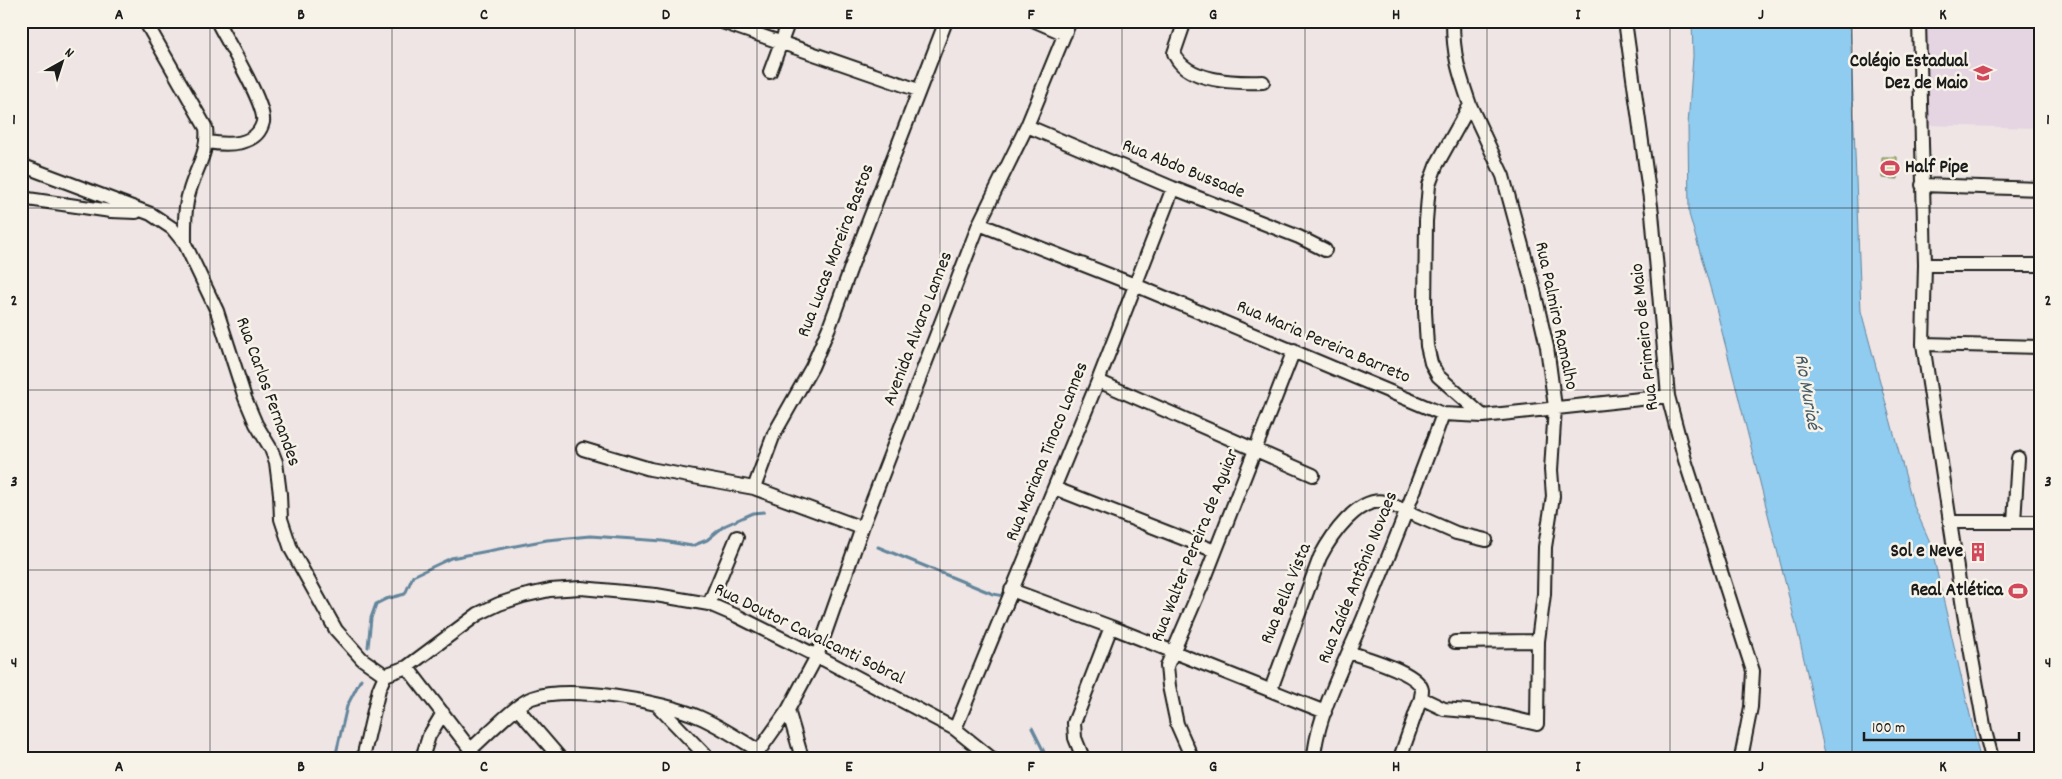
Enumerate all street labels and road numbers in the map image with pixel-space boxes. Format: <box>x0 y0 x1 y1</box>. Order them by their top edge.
street label: Rua Abdo Bussade <box>1117 133 1249 207</box>
street label: Rua Lucas Moreira Bastos <box>791 160 883 342</box>
street label: Rua Palmiro Ramalho <box>1526 239 1584 393</box>
street label: Avenida Alvaro Lannes <box>877 248 961 410</box>
street label: Rua Primeiro de Maio <box>1625 262 1667 412</box>
street label: Rua Maria Pereira Barreto <box>1232 294 1414 392</box>
street label: Rua Carlos Fernandes <box>227 314 307 470</box>
street label: Rua Mariana Tinoco Lannes <box>1000 358 1096 546</box>
street label: Rua Walter Pereira de Aguiar <box>1145 445 1247 647</box>
street label: Rua Zaíde Antônio Novaes <box>1312 488 1406 668</box>
street label: Rua Bella Vista <box>1254 538 1320 649</box>
street label: Rua Doutor Cavalcanti Sobral <box>709 577 909 693</box>

